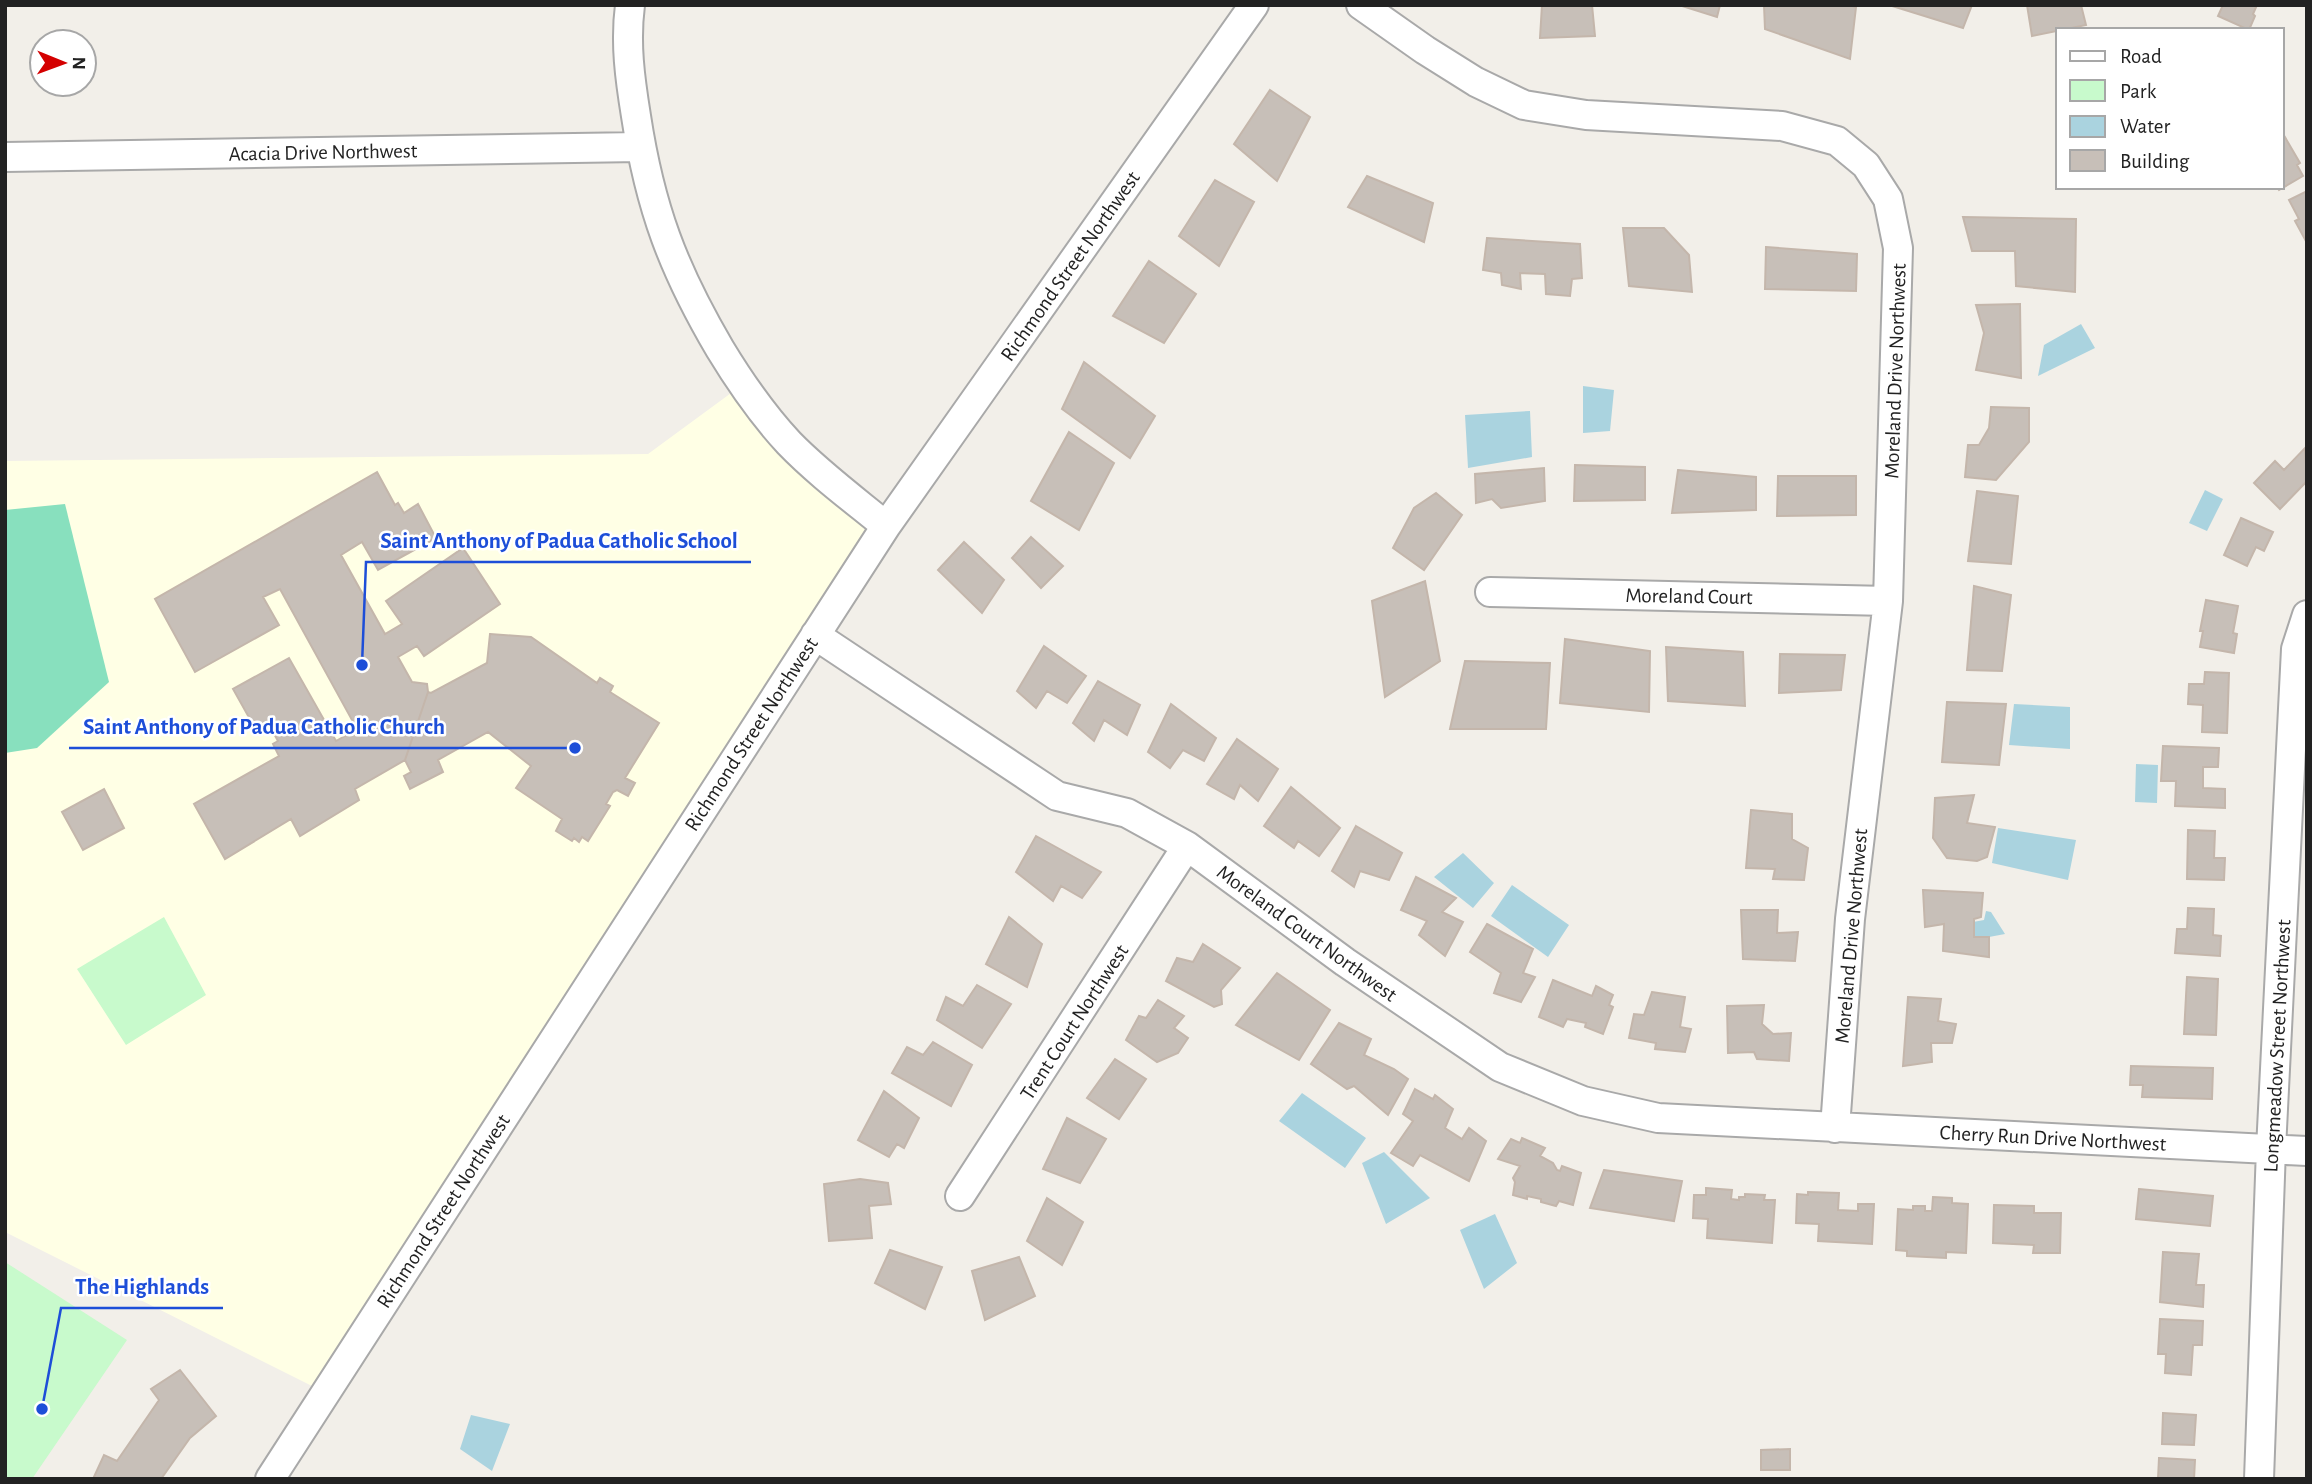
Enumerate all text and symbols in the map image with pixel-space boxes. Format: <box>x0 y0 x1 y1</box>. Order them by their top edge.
north arrow <box>28 28 98 98</box>
legend <box>2056 28 2284 189</box>
text: Road <box>2120 46 2162 67</box>
text: N <box>69 56 88 70</box>
text: Park <box>2120 81 2157 102</box>
text: Water <box>2120 116 2170 137</box>
street label: Acacia Drive Northwest <box>228 140 418 165</box>
text: Building <box>2120 151 2190 172</box>
street label: Richmond Street Northwest <box>997 167 1144 365</box>
street label: Moreland Drive Northwest <box>1881 263 1910 479</box>
callout: Saint Anthony of Padua Catholic School <box>366 518 751 562</box>
text: Saint Anthony of Padua Catholic School <box>380 530 738 553</box>
street label: Moreland Court <box>1625 585 1753 608</box>
street label: Richmond Street Northwest <box>681 633 822 835</box>
callout: Saint Anthony of Padua Catholic Church <box>69 704 459 748</box>
text: Saint Anthony of Padua Catholic Church <box>83 716 445 739</box>
street label: Moreland Drive Northwest <box>1832 827 1871 1044</box>
street label: Moreland Court Northwest <box>1213 861 1401 1006</box>
street label: Longmeadow Street Northwest <box>2260 919 2295 1173</box>
street label: Trent Court Northwest <box>1016 941 1133 1104</box>
street label: Richmond Street Northwest <box>373 1110 514 1312</box>
street label: Cherry Run Drive Northwest <box>1939 1122 2167 1155</box>
callout: The Highlands <box>61 1264 223 1308</box>
text: The Highlands <box>75 1276 209 1299</box>

